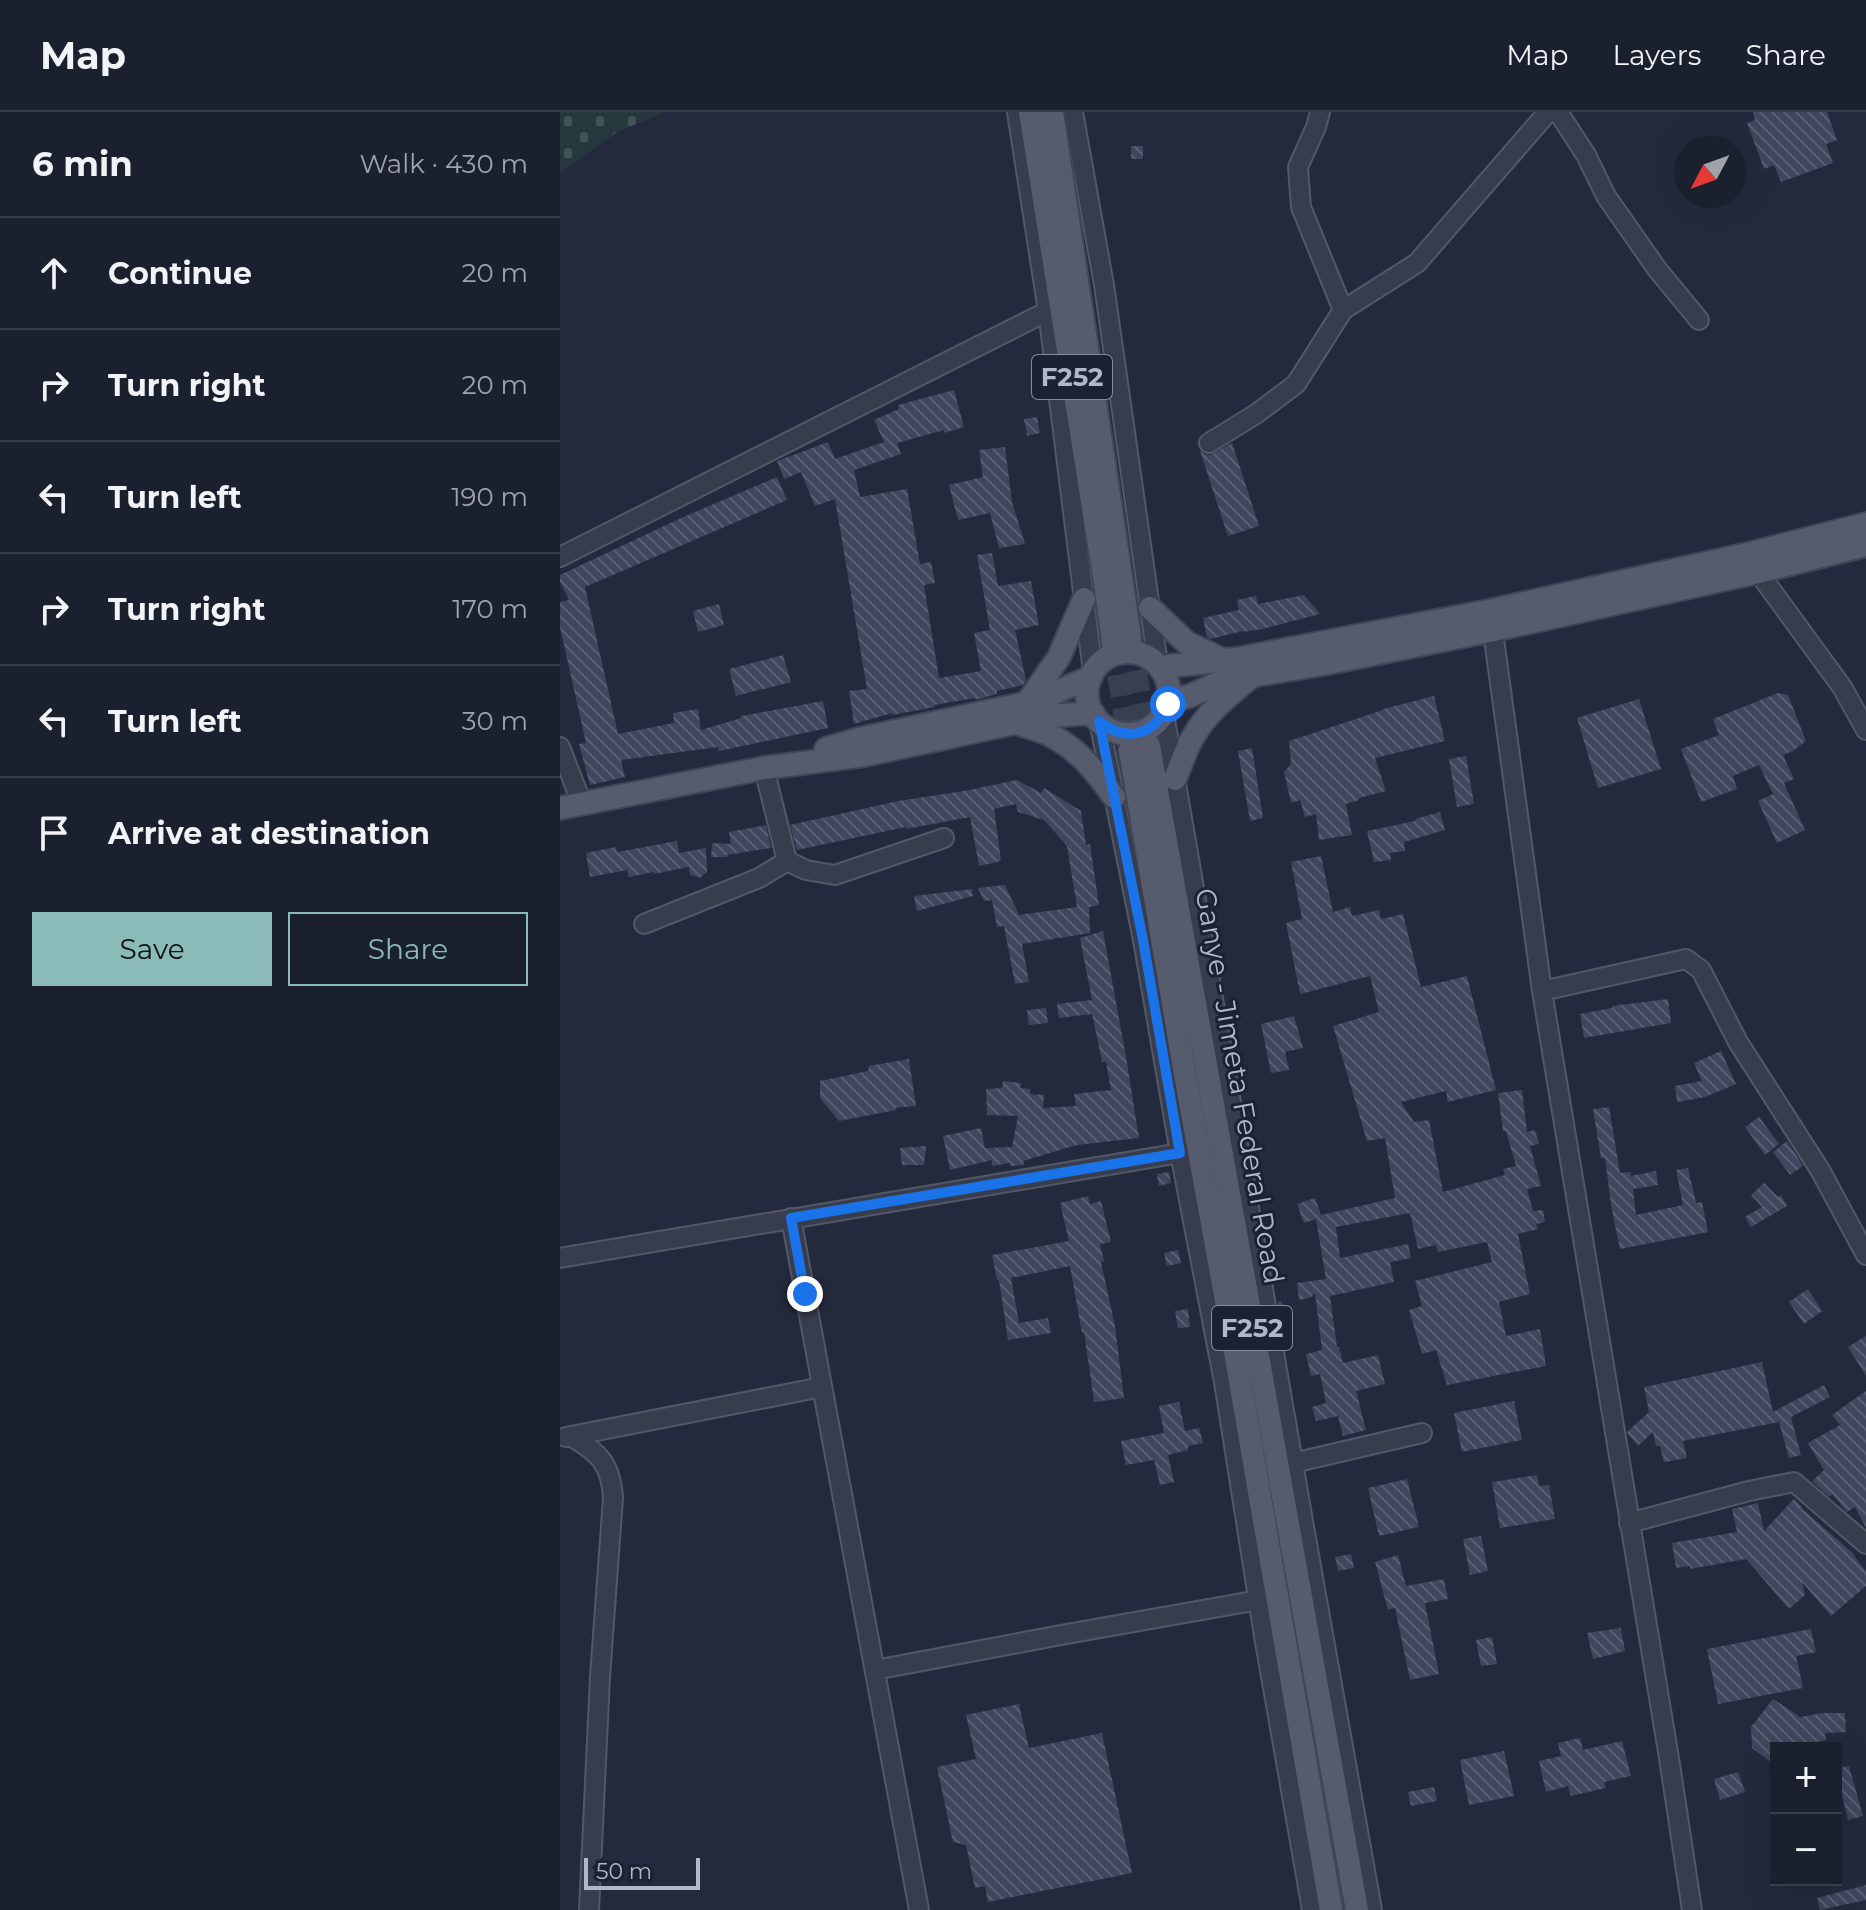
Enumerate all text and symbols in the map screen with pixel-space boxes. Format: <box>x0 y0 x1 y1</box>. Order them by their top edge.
text: Map <box>40 32 126 79</box>
text: Map <box>1506 38 1569 72</box>
text: Layers <box>1613 38 1702 72</box>
text: Share <box>1746 38 1826 72</box>
north arrow <box>1674 136 1746 208</box>
text: 6 min <box>32 143 133 185</box>
text: Walk · 430 m <box>359 148 528 180</box>
icon: ahead <box>32 251 76 295</box>
text: Continue <box>108 255 252 292</box>
text: 20 m <box>462 257 528 289</box>
road number: F252 <box>1032 355 1112 399</box>
icon: right <box>32 363 76 407</box>
text: Turn right <box>108 367 265 404</box>
text: 20 m <box>462 369 528 401</box>
icon: left <box>32 475 76 519</box>
text: Turn left <box>108 479 241 516</box>
text: 190 m <box>451 481 528 513</box>
icon: right <box>32 587 76 631</box>
text: Turn right <box>108 591 265 628</box>
text: 170 m <box>452 593 528 625</box>
route start <box>1150 686 1186 722</box>
icon: left <box>32 699 76 743</box>
text: Turn left <box>108 703 241 740</box>
text: 30 m <box>462 705 528 737</box>
icon: arrive <box>32 811 76 855</box>
text: Arrive at destination <box>108 815 430 852</box>
street label: Ganye - Jimeta Federal Road <box>1188 886 1292 1286</box>
button: Save <box>32 912 272 986</box>
button: Share <box>288 912 528 986</box>
route end <box>787 1276 823 1312</box>
road number: F252 <box>1212 1306 1292 1350</box>
map controls <box>1770 1742 1842 1886</box>
button: + <box>1770 1742 1842 1814</box>
button: − <box>1770 1814 1842 1886</box>
scale bar <box>584 1854 700 1890</box>
text: 50 m <box>596 1858 652 1885</box>

